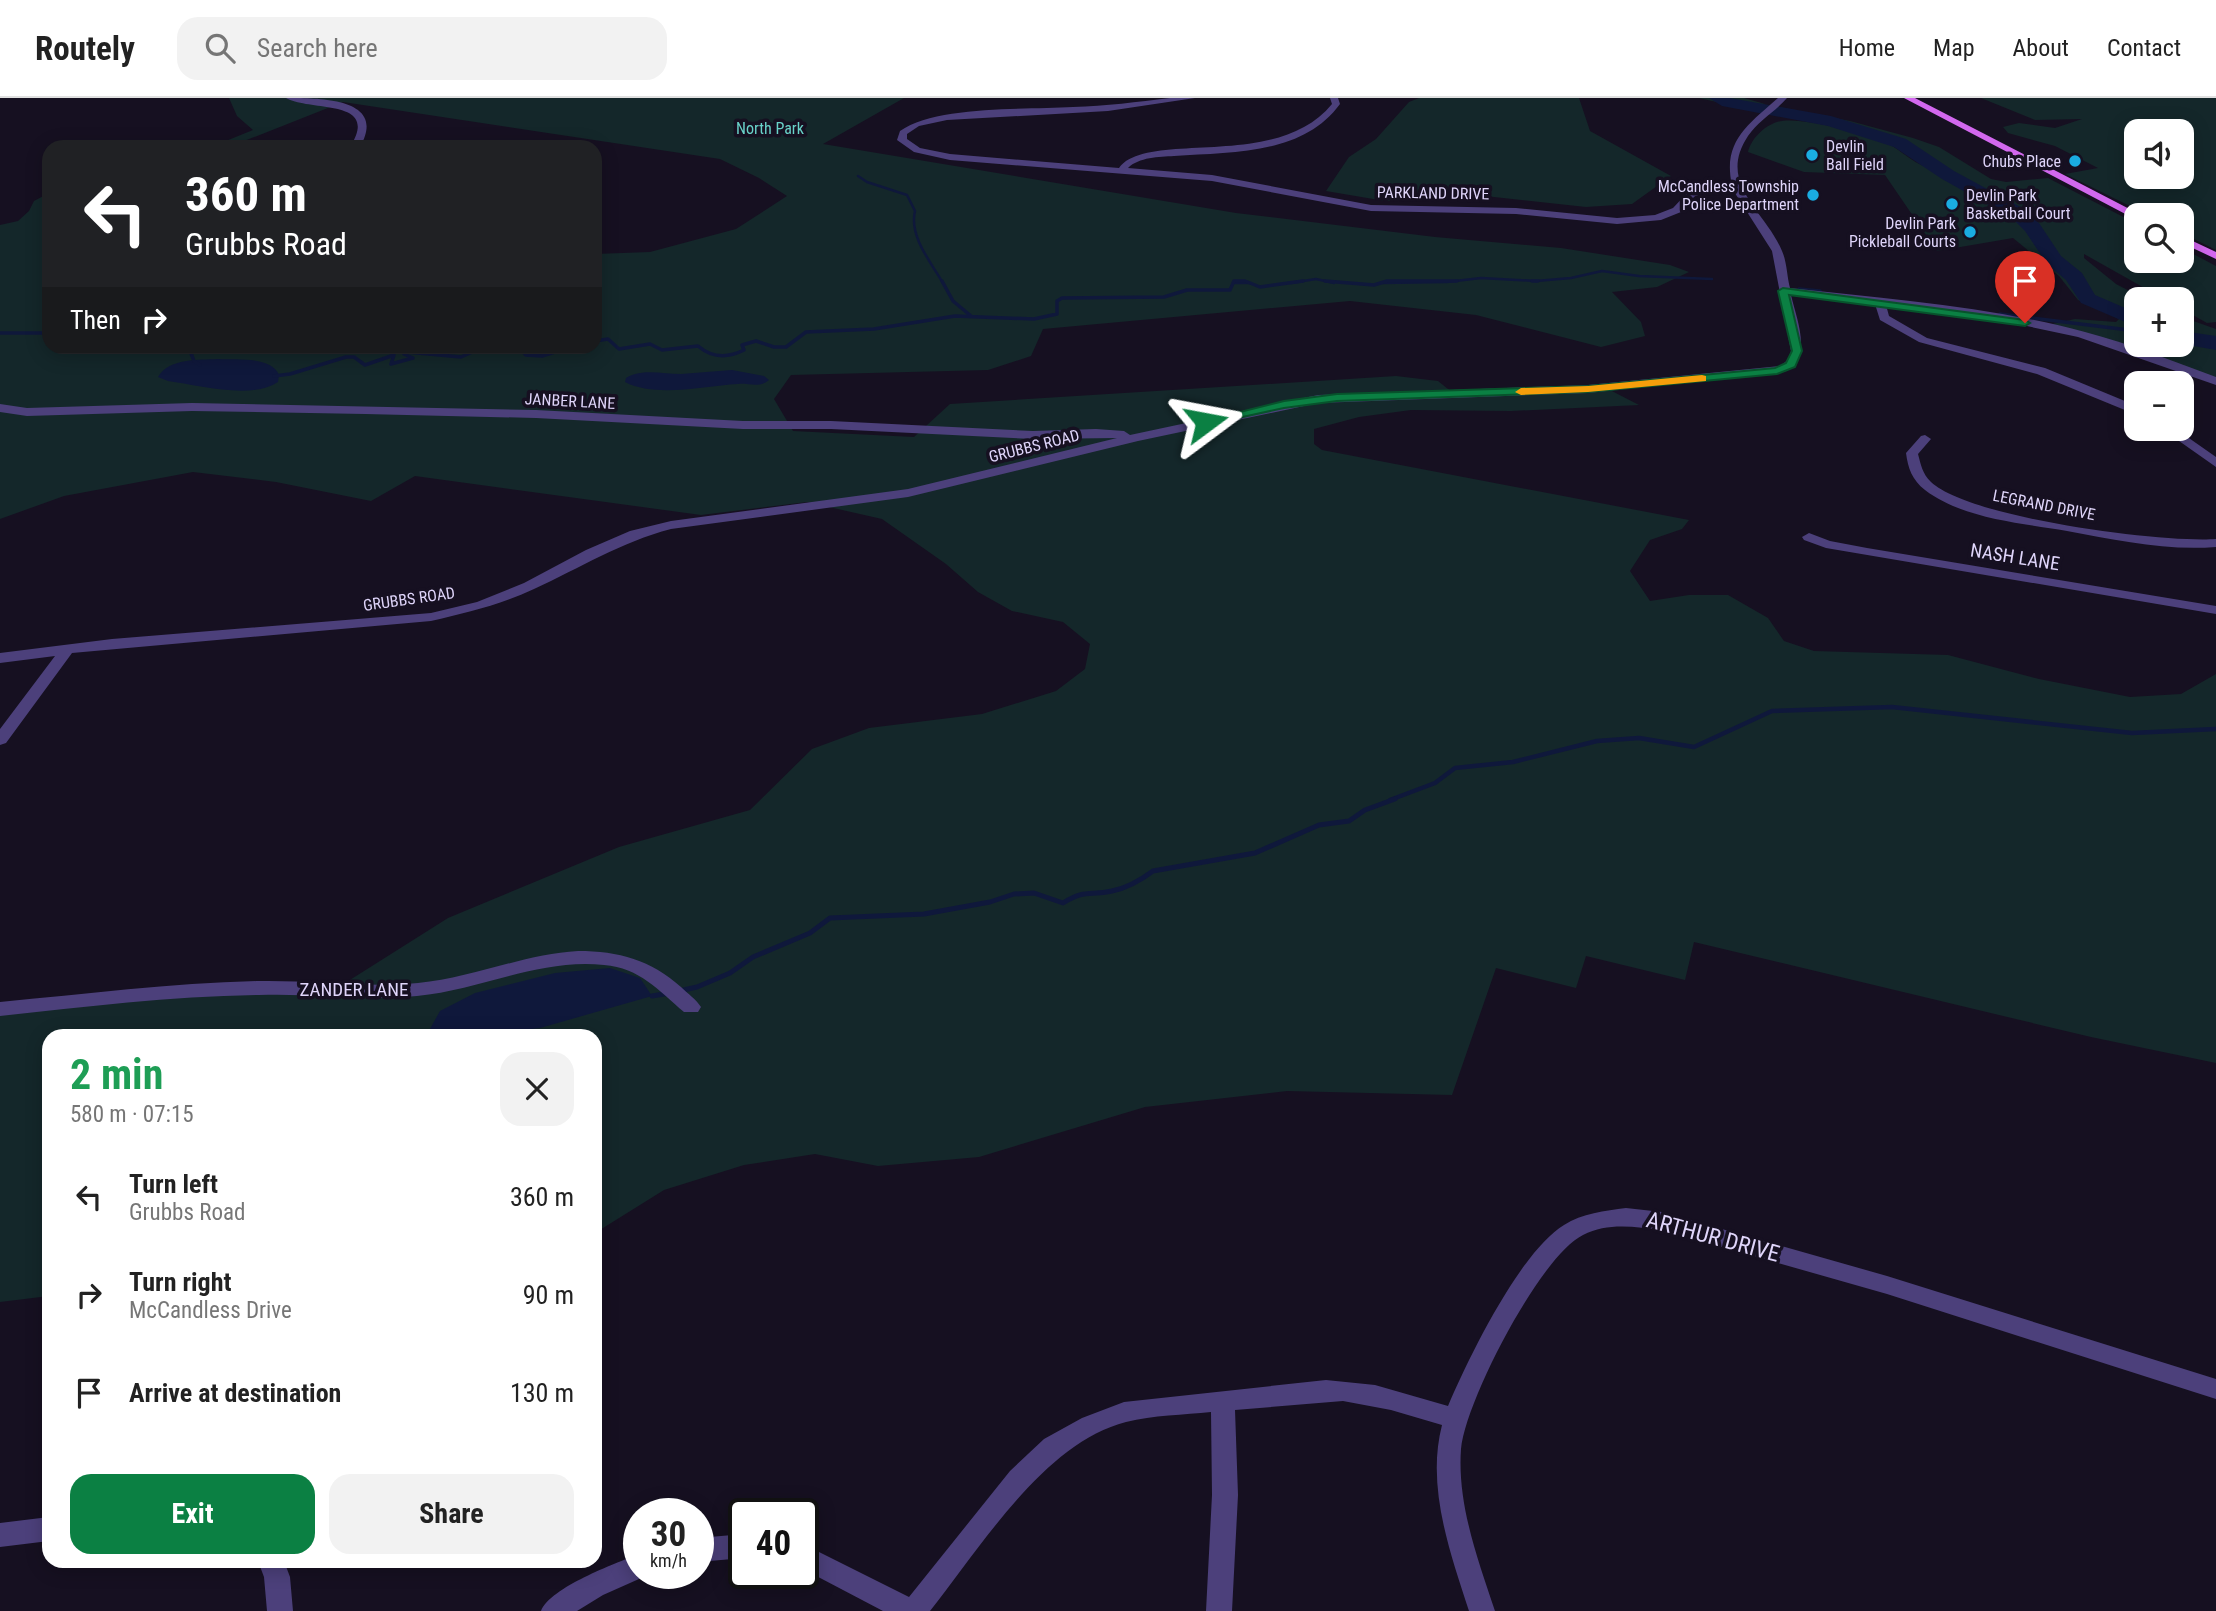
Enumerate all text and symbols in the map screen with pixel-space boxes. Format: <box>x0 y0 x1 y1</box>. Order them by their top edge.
search box <box>177 17 667 80</box>
text: Routely <box>35 29 135 68</box>
icon: search <box>201 29 239 67</box>
text: Search here <box>257 33 378 63</box>
text: Home <box>1839 34 1895 62</box>
text: Map <box>1933 34 1975 62</box>
text: About <box>2013 34 2069 62</box>
text: Contact <box>2107 34 2181 62</box>
park label: North Park <box>736 119 805 138</box>
map controls <box>2124 119 2194 441</box>
button: sound <box>2124 119 2194 189</box>
place label: Devlin Ball Field <box>1826 137 1884 174</box>
marker: Devlin Ball Field <box>1804 147 1820 163</box>
place label: Chubs Place <box>1983 152 2061 171</box>
marker: Chubs Place <box>2067 153 2083 169</box>
text: 360 m <box>185 166 307 223</box>
icon: left <box>70 168 161 259</box>
place label: McCandless Township Police Department <box>1658 177 1799 214</box>
street label: PARKLAND DRIVE <box>1377 183 1489 203</box>
place label: Devlin Park Basketball Court <box>1966 186 2071 223</box>
marker: McCandless Township Police Department <box>1805 187 1821 203</box>
marker: Devlin Park Basketball Court <box>1944 196 1960 212</box>
button: search <box>2124 203 2194 273</box>
place label: Devlin Park Pickleball Courts <box>1849 214 1957 251</box>
marker: Devlin Park Pickleball Courts <box>1962 224 1978 240</box>
text: Grubbs Road <box>185 225 347 263</box>
pin <box>1995 251 2055 323</box>
icon: arrive <box>2006 262 2044 300</box>
button: + <box>2124 287 2194 357</box>
icon: right <box>135 301 173 339</box>
text: Then <box>70 305 121 335</box>
button: − <box>2124 371 2194 441</box>
position arrow <box>1169 385 1243 459</box>
street label: JANBER LANE <box>524 389 616 413</box>
street label: GRUBBS ROAD <box>987 426 1081 466</box>
street label: LEGRAND DRIVE <box>1991 486 2097 524</box>
street label: NASH LANE <box>1969 539 2061 575</box>
street label: GRUBBS ROAD <box>362 583 456 615</box>
street label: ZANDER LANE <box>300 978 408 1001</box>
text: 2 min <box>70 1050 163 1099</box>
button: close <box>500 1052 574 1126</box>
text: 580 m · 07:15 <box>70 1101 194 1128</box>
text: Turn left <box>129 1169 218 1199</box>
icon: left <box>70 1178 108 1216</box>
text: 360 m <box>510 1182 574 1212</box>
text: Grubbs Road <box>129 1199 245 1226</box>
street label: ARTHUR DRIVE <box>1644 1206 1782 1268</box>
text: Turn right <box>129 1267 231 1297</box>
icon: right <box>70 1276 108 1314</box>
text: 90 m <box>523 1280 574 1310</box>
text: McCandless Drive <box>129 1297 292 1324</box>
icon: arrive <box>70 1374 108 1412</box>
text: Arrive at destination <box>129 1378 341 1408</box>
text: 130 m <box>510 1378 574 1408</box>
button: Exit <box>70 1474 315 1554</box>
button: Share <box>329 1474 574 1554</box>
speed limit sign: 40 <box>728 1498 819 1589</box>
text: 30 <box>651 1514 686 1555</box>
text: km/h <box>650 1550 687 1571</box>

